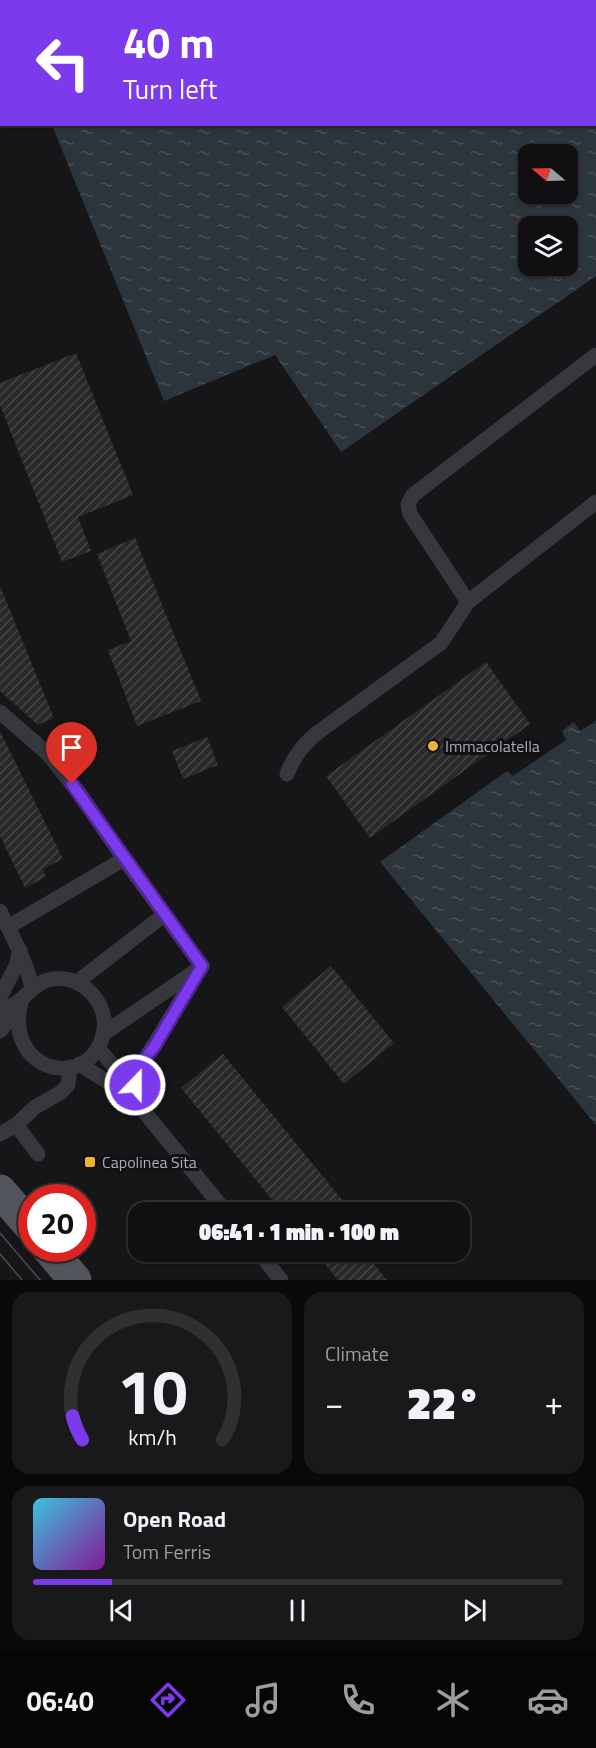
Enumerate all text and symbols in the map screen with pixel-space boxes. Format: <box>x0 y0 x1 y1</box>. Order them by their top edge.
text: 40 m <box>123 10 215 74</box>
icon: left <box>24 24 102 102</box>
text: Turn left <box>123 68 217 109</box>
north arrow <box>518 144 578 204</box>
map controls <box>518 144 578 276</box>
button: layers <box>518 216 578 276</box>
pin <box>46 722 97 784</box>
icon: arrive <box>55 731 88 764</box>
place label: Immacolatella <box>445 734 540 758</box>
marker: Immacolatella <box>426 739 440 753</box>
position arrow <box>103 1053 167 1117</box>
place label: Capolinea Sita <box>102 1150 197 1174</box>
marker: Capolinea Sita <box>83 1155 97 1169</box>
speed limit sign: 20 <box>18 1184 96 1262</box>
text: 06:41 · 1 min · 100 m <box>199 1215 399 1249</box>
text: Climate <box>325 1338 389 1369</box>
text: 10 <box>117 1343 187 1438</box>
text: 22° <box>407 1368 481 1436</box>
text: − <box>325 1378 343 1428</box>
text: + <box>545 1378 563 1428</box>
text: km/h <box>128 1421 176 1453</box>
text: Open Road <box>123 1502 226 1536</box>
text: Tom Ferris <box>123 1536 211 1567</box>
icon: previous <box>105 1594 138 1627</box>
icon: pause <box>281 1594 314 1627</box>
icon: next <box>458 1594 491 1627</box>
icon: directions <box>147 1679 189 1721</box>
icon: music <box>242 1679 284 1721</box>
icon: phone <box>337 1679 379 1721</box>
icon: climate <box>432 1679 474 1721</box>
icon: car <box>527 1679 569 1721</box>
text: 06:40 <box>27 1680 94 1721</box>

